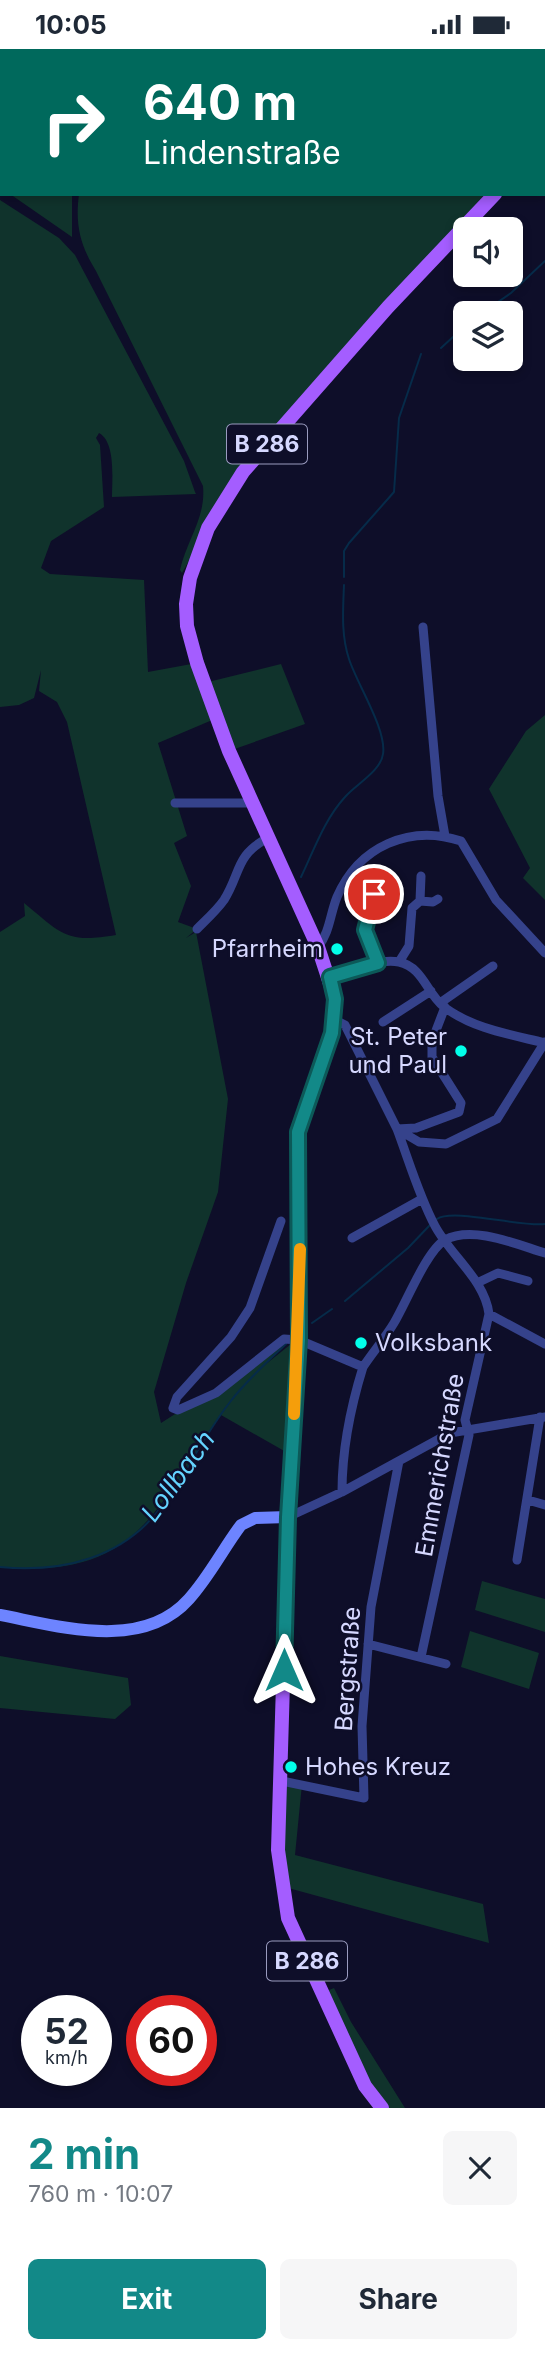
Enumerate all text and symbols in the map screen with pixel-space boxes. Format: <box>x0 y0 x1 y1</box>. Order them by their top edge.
text: 10:05 <box>35 9 107 40</box>
text: 640 m <box>143 73 297 132</box>
icon: right <box>28 77 119 168</box>
text: Lindenstraße <box>143 133 341 172</box>
map controls <box>453 217 523 371</box>
button: sound <box>453 217 523 287</box>
button: layers <box>453 301 523 371</box>
road number: B 286 <box>227 425 307 463</box>
pin <box>344 864 404 924</box>
icon: arrive <box>355 875 393 913</box>
place label: Pfarrheim <box>212 934 323 963</box>
marker: Pfarrheim <box>329 941 345 957</box>
place label: St. Peter und Paul <box>348 1022 447 1079</box>
marker: St. Peter und Paul <box>453 1043 469 1059</box>
place label: Volksbank <box>375 1328 492 1357</box>
marker: Volksbank <box>353 1335 369 1351</box>
street label: Emmerichstraße <box>409 1371 470 1559</box>
water label: Lollbach <box>134 1424 221 1527</box>
street label: Bergstraße <box>329 1606 366 1732</box>
position arrow <box>247 1633 321 1707</box>
place label: Hohes Kreuz <box>305 1752 451 1781</box>
marker: Hohes Kreuz <box>283 1759 299 1775</box>
road number: B 286 <box>267 1942 347 1981</box>
speed limit sign: 60 <box>126 1995 217 2086</box>
text: 52 <box>44 2010 89 2052</box>
text: km/h <box>45 2047 88 2068</box>
text: 2 min <box>28 2128 140 2179</box>
button: close <box>443 2131 517 2205</box>
text: 760 m · 10:07 <box>28 2180 173 2208</box>
button: Exit <box>28 2259 266 2339</box>
button: Share <box>280 2259 517 2339</box>

